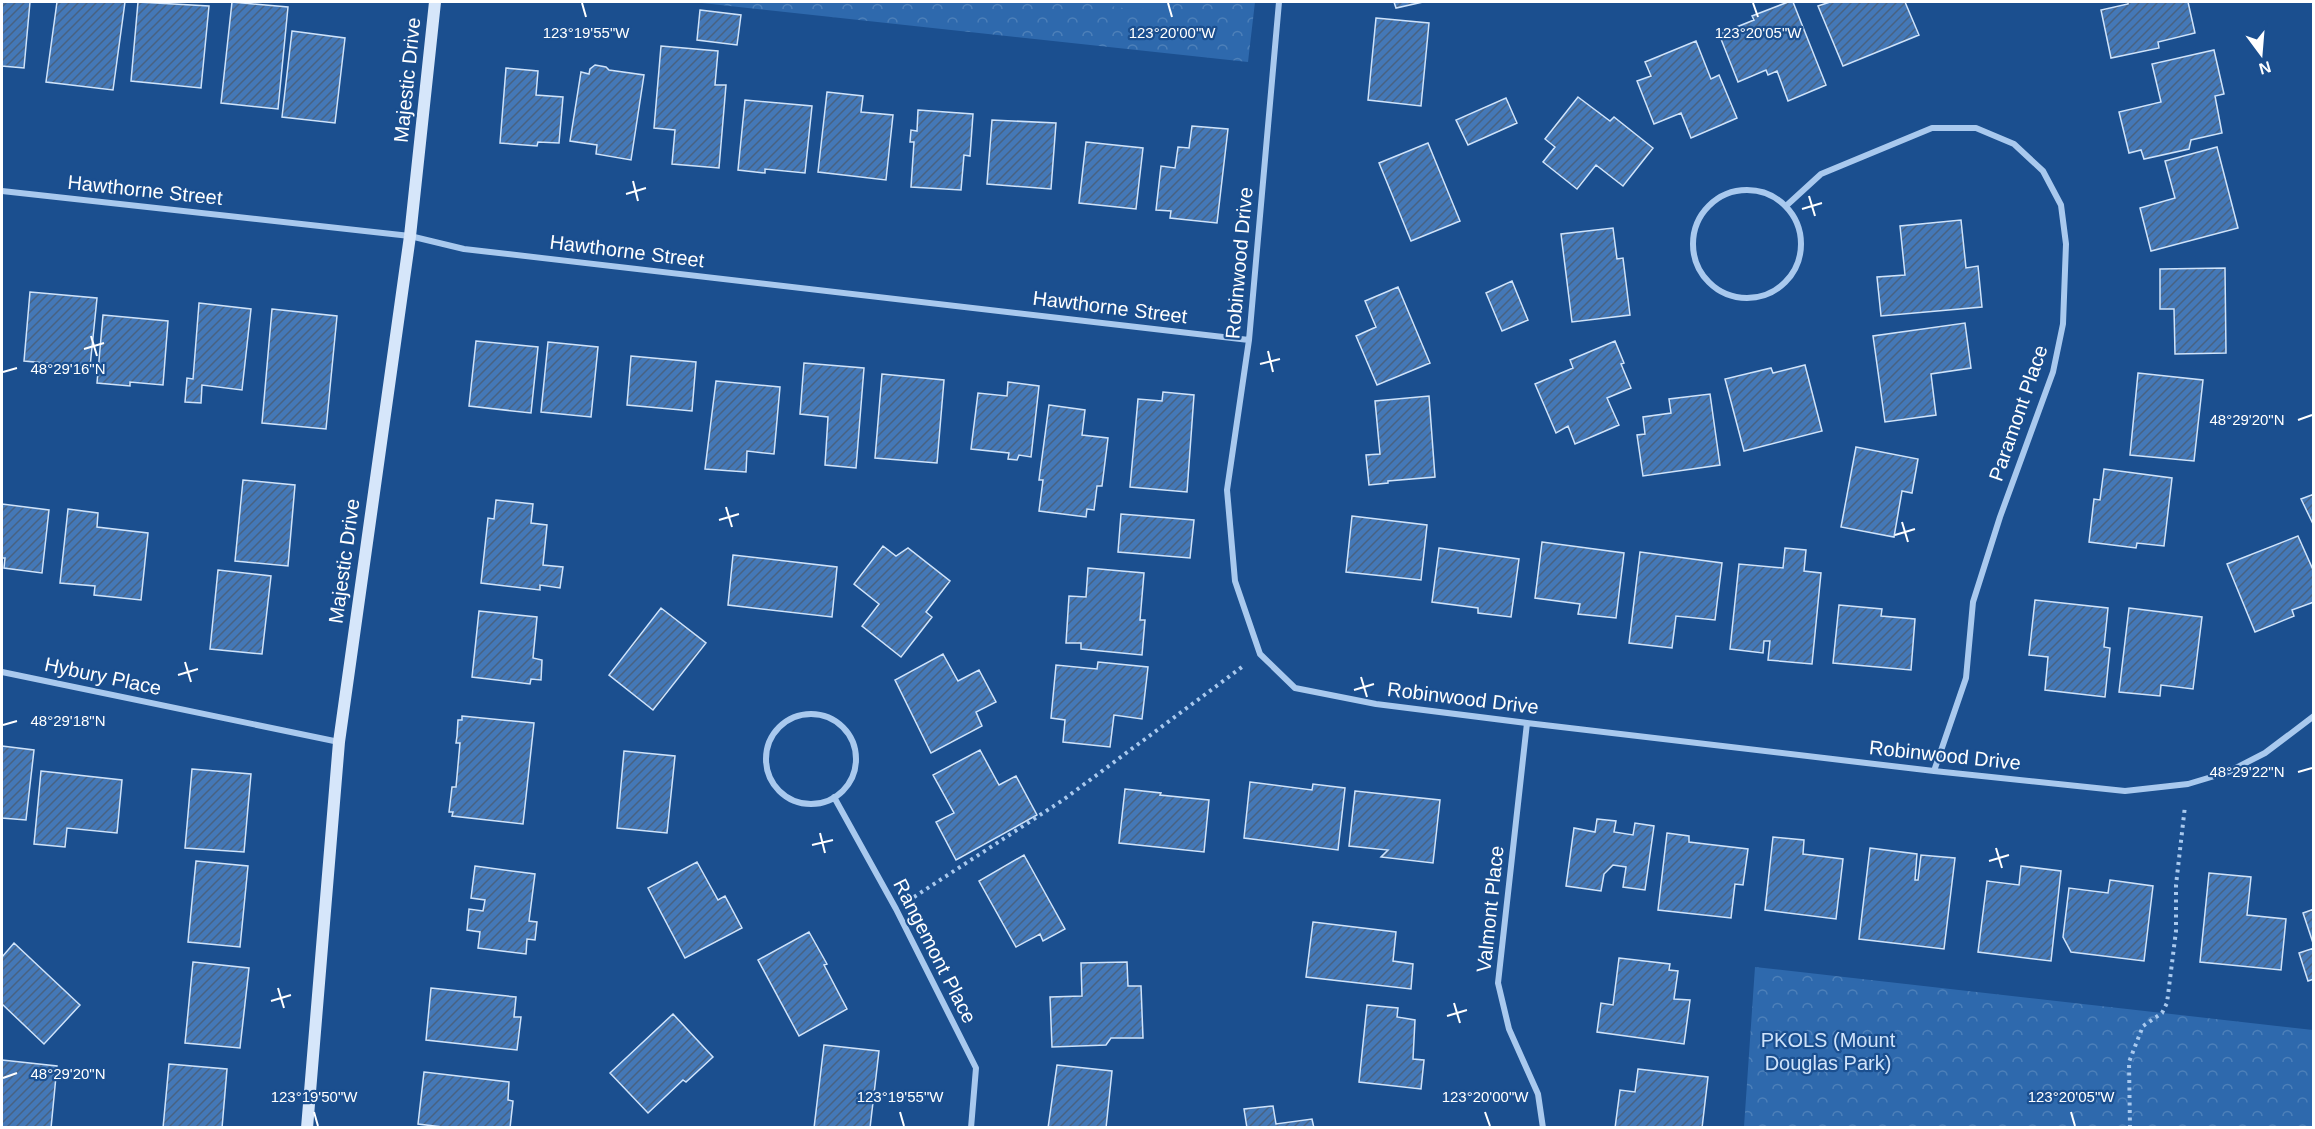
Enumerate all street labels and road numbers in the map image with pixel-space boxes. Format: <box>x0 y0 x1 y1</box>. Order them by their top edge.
street label: Majestic Drive <box>389 16 425 144</box>
street label: Hawthorne Street <box>66 171 224 209</box>
street label: Robinwood Drive <box>1221 186 1257 340</box>
street label: Hawthorne Street <box>548 231 706 271</box>
street label: Hawthorne Street <box>1031 287 1189 327</box>
street label: Paramont Place <box>1984 342 2052 484</box>
street label: Majestic Drive <box>324 497 364 625</box>
street label: Hybury Place <box>43 653 163 699</box>
street label: Robinwood Drive <box>1386 678 1540 718</box>
street label: Robinwood Drive <box>1868 736 2022 774</box>
street label: Valmont Place <box>1472 844 1508 974</box>
street label: Rangemont Place <box>889 875 981 1027</box>

